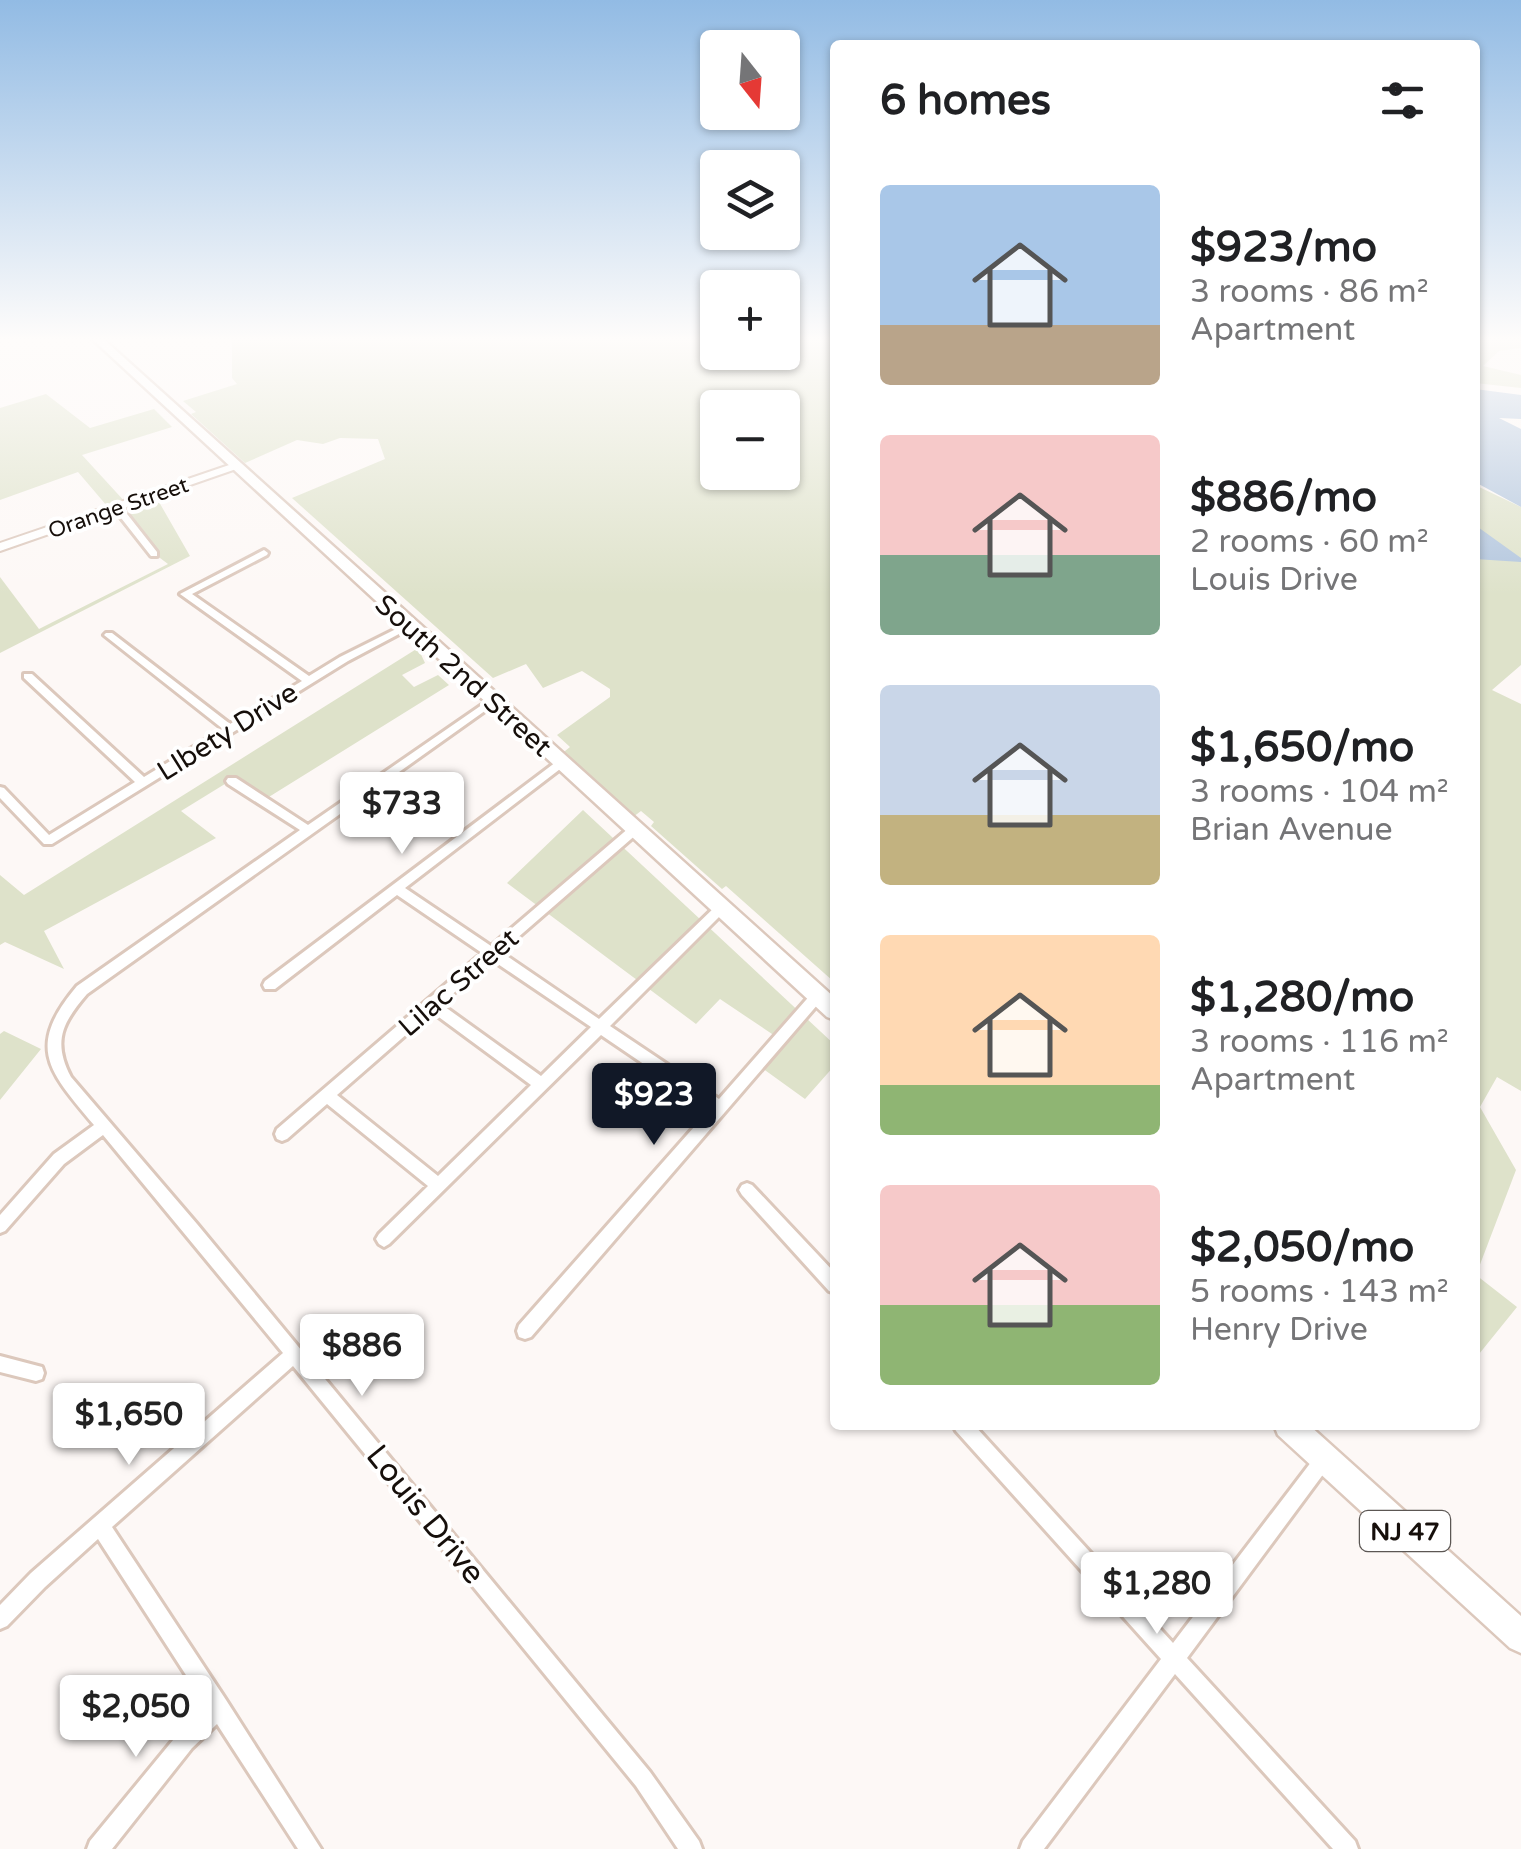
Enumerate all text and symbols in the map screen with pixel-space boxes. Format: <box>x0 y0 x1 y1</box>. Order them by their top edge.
north arrow <box>700 30 800 130</box>
map controls <box>700 30 800 490</box>
icon: filters <box>1375 73 1430 128</box>
text: 6 homes <box>880 75 1051 126</box>
button: layers <box>700 150 800 250</box>
text: $923/mo <box>1190 222 1377 273</box>
icon: home <box>960 225 1080 345</box>
button: + <box>700 270 800 370</box>
text: 3 rooms · 86 m² <box>1190 273 1429 311</box>
text: Apartment <box>1190 311 1355 349</box>
button: − <box>700 390 800 490</box>
street label: Orange Street <box>45 472 192 544</box>
text: $886/mo <box>1190 472 1377 523</box>
icon: home <box>960 475 1080 595</box>
text: 2 rooms · 60 m² <box>1190 523 1429 561</box>
text: Louis Drive <box>1190 561 1358 599</box>
street label: South 2nd Street <box>368 588 559 764</box>
street label: LIbety Drive <box>151 675 304 788</box>
text: $1,650/mo <box>1190 722 1414 773</box>
icon: home <box>960 725 1080 845</box>
pin: $733 <box>343 772 461 857</box>
text: 3 rooms · 104 m² <box>1190 773 1449 811</box>
text: $733 <box>362 785 442 823</box>
text: Brian Avenue <box>1190 811 1393 849</box>
street label: Lilac Street <box>392 921 526 1044</box>
text: $1,280/mo <box>1190 972 1414 1023</box>
icon: home <box>960 975 1080 1095</box>
text: 3 rooms · 116 m² <box>1190 1023 1449 1061</box>
text: Apartment <box>1190 1061 1355 1099</box>
pin: $923 <box>595 1063 713 1148</box>
text: $923 <box>614 1076 694 1114</box>
text: $2,050/mo <box>1190 1222 1414 1273</box>
icon: home <box>960 1225 1080 1345</box>
text: 5 rooms · 143 m² <box>1190 1273 1449 1311</box>
text: Henry Drive <box>1190 1311 1368 1349</box>
pin: $886 <box>303 1314 421 1399</box>
text: $886 <box>322 1327 402 1365</box>
pin: $1,650 <box>48 1383 210 1468</box>
text: $1,650 <box>75 1396 183 1434</box>
street label: Louis Drive <box>358 1437 493 1592</box>
road number: NJ 47 <box>1360 1511 1450 1551</box>
pin: $1,280 <box>1076 1552 1238 1637</box>
text: $1,280 <box>1103 1565 1211 1603</box>
pin: $2,050 <box>55 1675 217 1760</box>
text: $2,050 <box>82 1688 190 1726</box>

